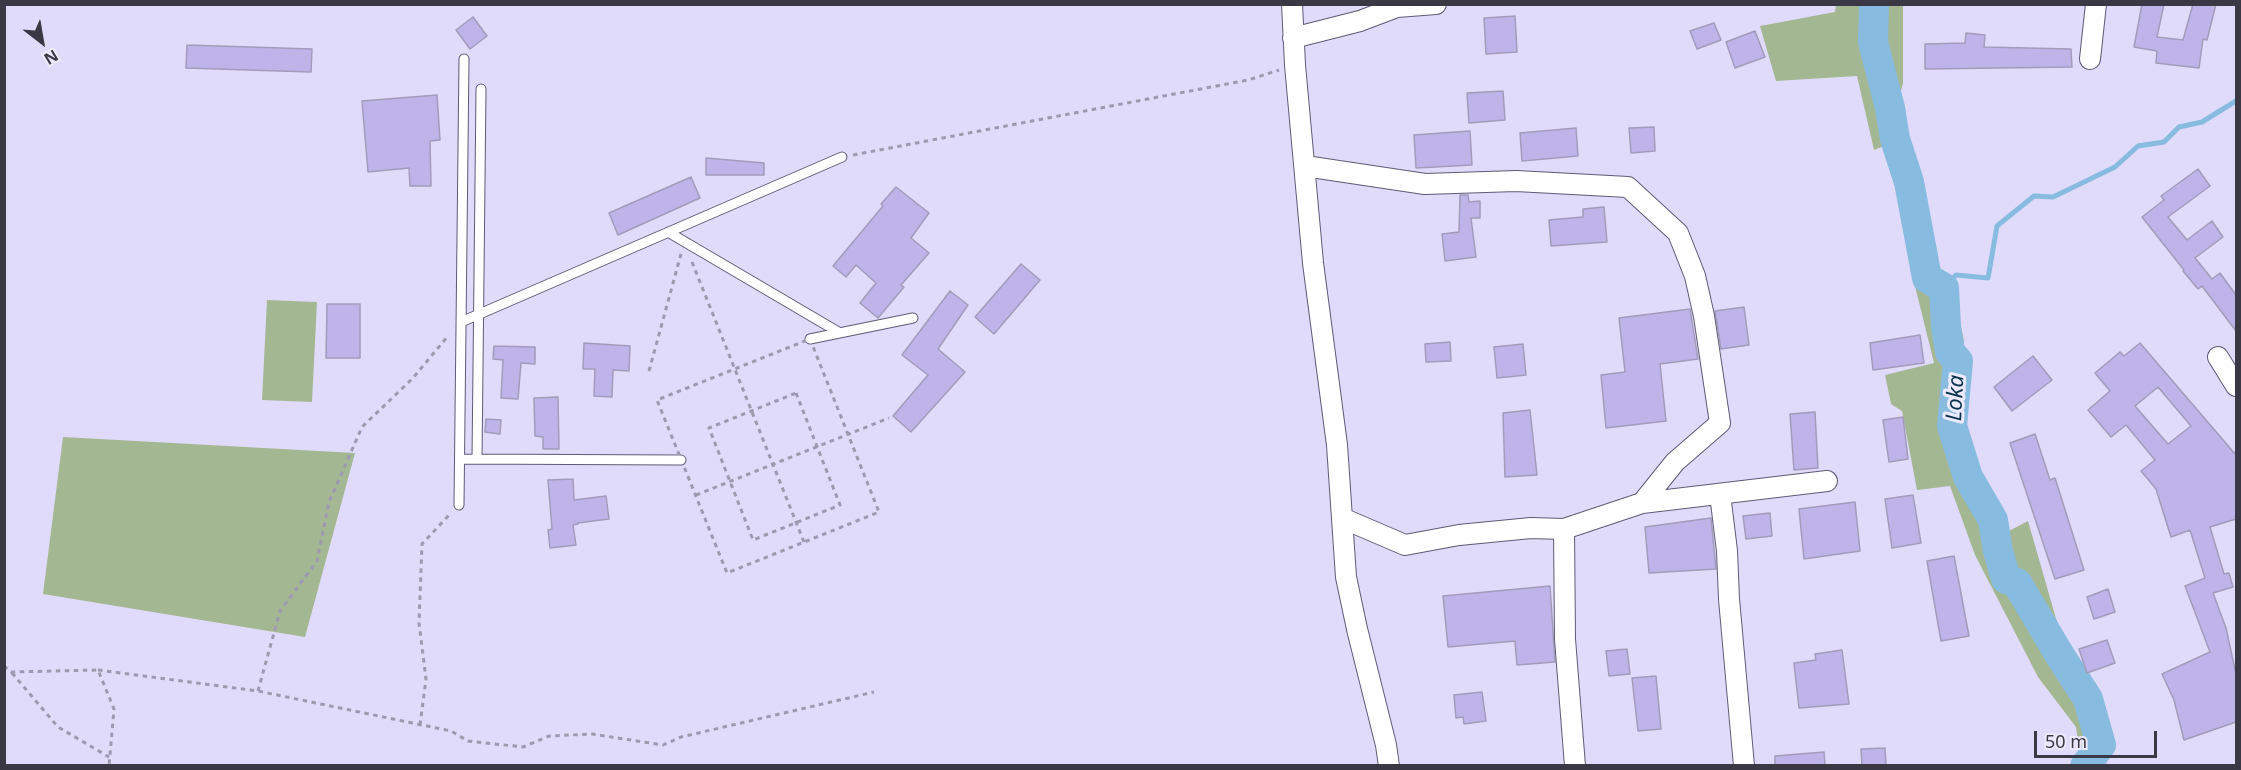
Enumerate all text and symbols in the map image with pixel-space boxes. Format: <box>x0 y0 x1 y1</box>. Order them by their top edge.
north arrow <box>12 12 72 72</box>
text: N <box>40 45 63 70</box>
water label: Loka <box>1942 374 1970 422</box>
scale bar <box>2037 719 2160 757</box>
text: 50 m <box>2045 729 2087 753</box>

